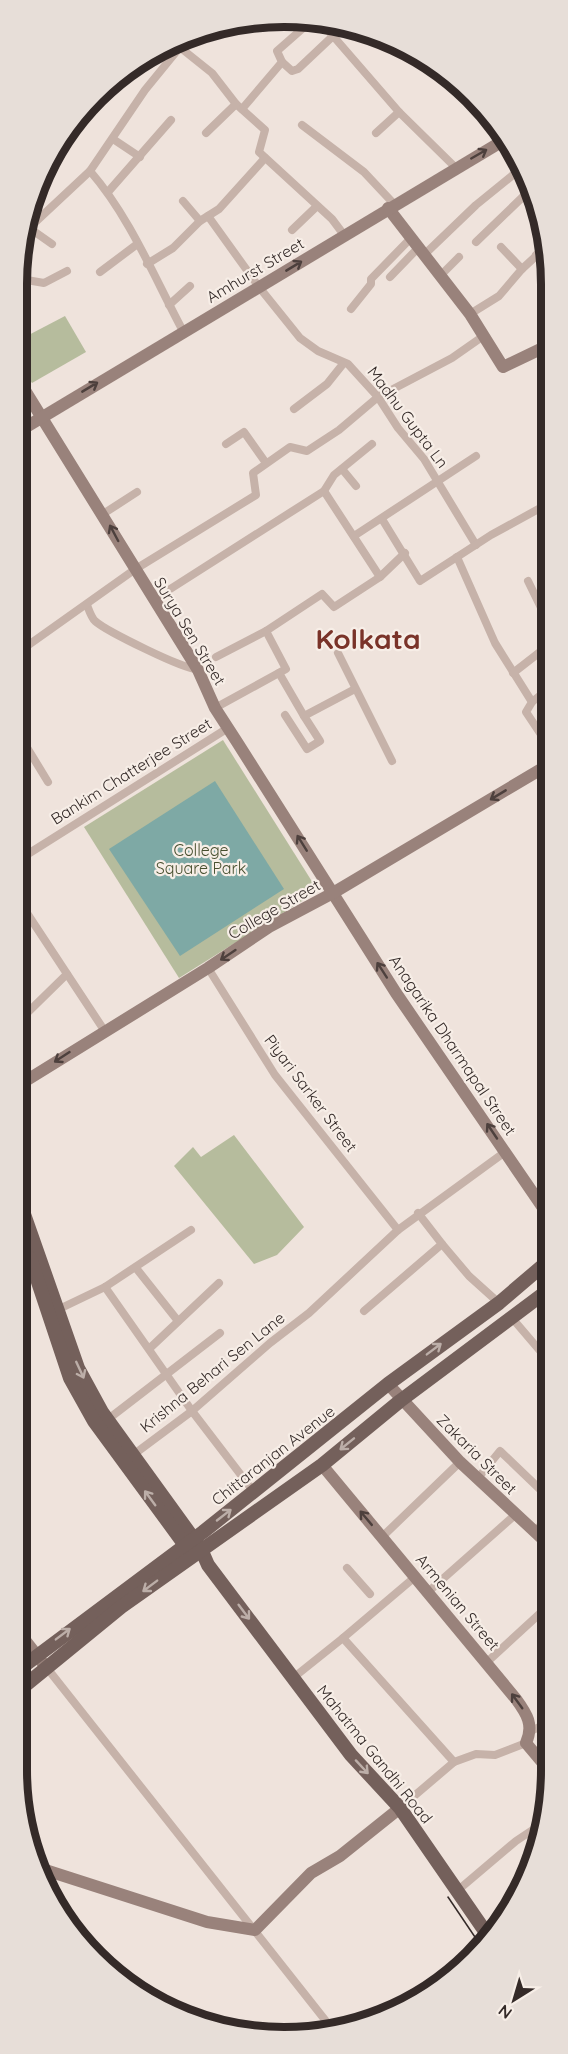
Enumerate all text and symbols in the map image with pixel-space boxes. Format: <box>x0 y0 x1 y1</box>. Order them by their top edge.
one-way arrow <box>470 148 487 160</box>
street label: Amhurst Street <box>203 233 307 307</box>
one-way arrow <box>285 259 302 271</box>
street label: Madhu Gupta Ln <box>363 362 453 472</box>
one-way arrow <box>81 380 98 392</box>
one-way arrow <box>108 525 119 543</box>
street label: Surya Sen Street <box>150 573 230 689</box>
district label: Kolkata <box>315 621 421 656</box>
street label: Bankim Chatterjee Street <box>47 713 215 829</box>
one-way arrow <box>490 789 507 801</box>
one-way arrow <box>296 835 308 852</box>
park label: College Square Park <box>156 840 246 878</box>
street label: College Street <box>224 875 324 943</box>
one-way arrow <box>220 948 237 961</box>
street label: Anagarika Dharmapal Street <box>385 951 521 1139</box>
one-way arrow <box>376 962 388 979</box>
street label: Piyari Sarker Street <box>260 1030 362 1156</box>
one-way arrow <box>55 1051 71 1063</box>
one-way arrow <box>486 1124 498 1140</box>
street label: Krishna Behari Sen Lane <box>136 1307 288 1437</box>
one-way arrow <box>426 1342 442 1355</box>
one-way arrow <box>75 1361 87 1379</box>
street label: Chittaranjan Avenue <box>207 1401 339 1509</box>
street label: Zakaria Street <box>433 1410 521 1498</box>
one-way arrow <box>340 1437 356 1450</box>
one-way arrow <box>144 1491 157 1507</box>
one-way arrow <box>216 1509 232 1522</box>
one-way arrow <box>359 1511 373 1526</box>
street label: Armenian Street <box>412 1550 504 1654</box>
one-way arrow <box>142 1580 158 1592</box>
one-way arrow <box>237 1603 250 1619</box>
one-way arrow <box>54 1628 70 1641</box>
street label: Mahatma Gandhi Road <box>313 1681 437 1827</box>
one-way arrow <box>511 1693 523 1709</box>
one-way arrow <box>355 1759 369 1774</box>
north arrow <box>484 1970 544 2030</box>
text: N <box>494 2000 516 2024</box>

